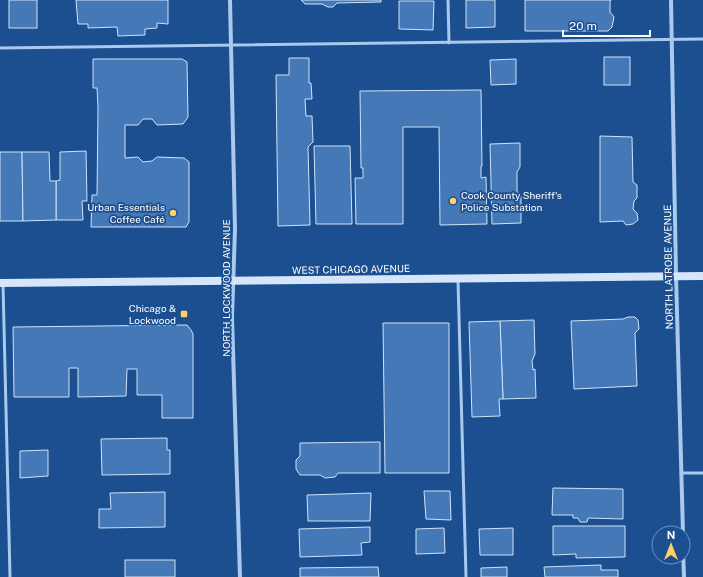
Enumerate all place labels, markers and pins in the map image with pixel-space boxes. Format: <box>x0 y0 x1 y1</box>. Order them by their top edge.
place label: Cook County Sheriff's Police Substation <box>461 189 562 213</box>
marker: Cook County Sheriff's Police Substation <box>448 196 458 206</box>
place label: Urban Essentials Coffee Café <box>87 201 165 225</box>
marker: Urban Essentials Coffee Café <box>168 208 178 218</box>
place label: Chicago & Lockwood <box>129 302 176 326</box>
marker: Chicago & Lockwood <box>179 309 189 319</box>

